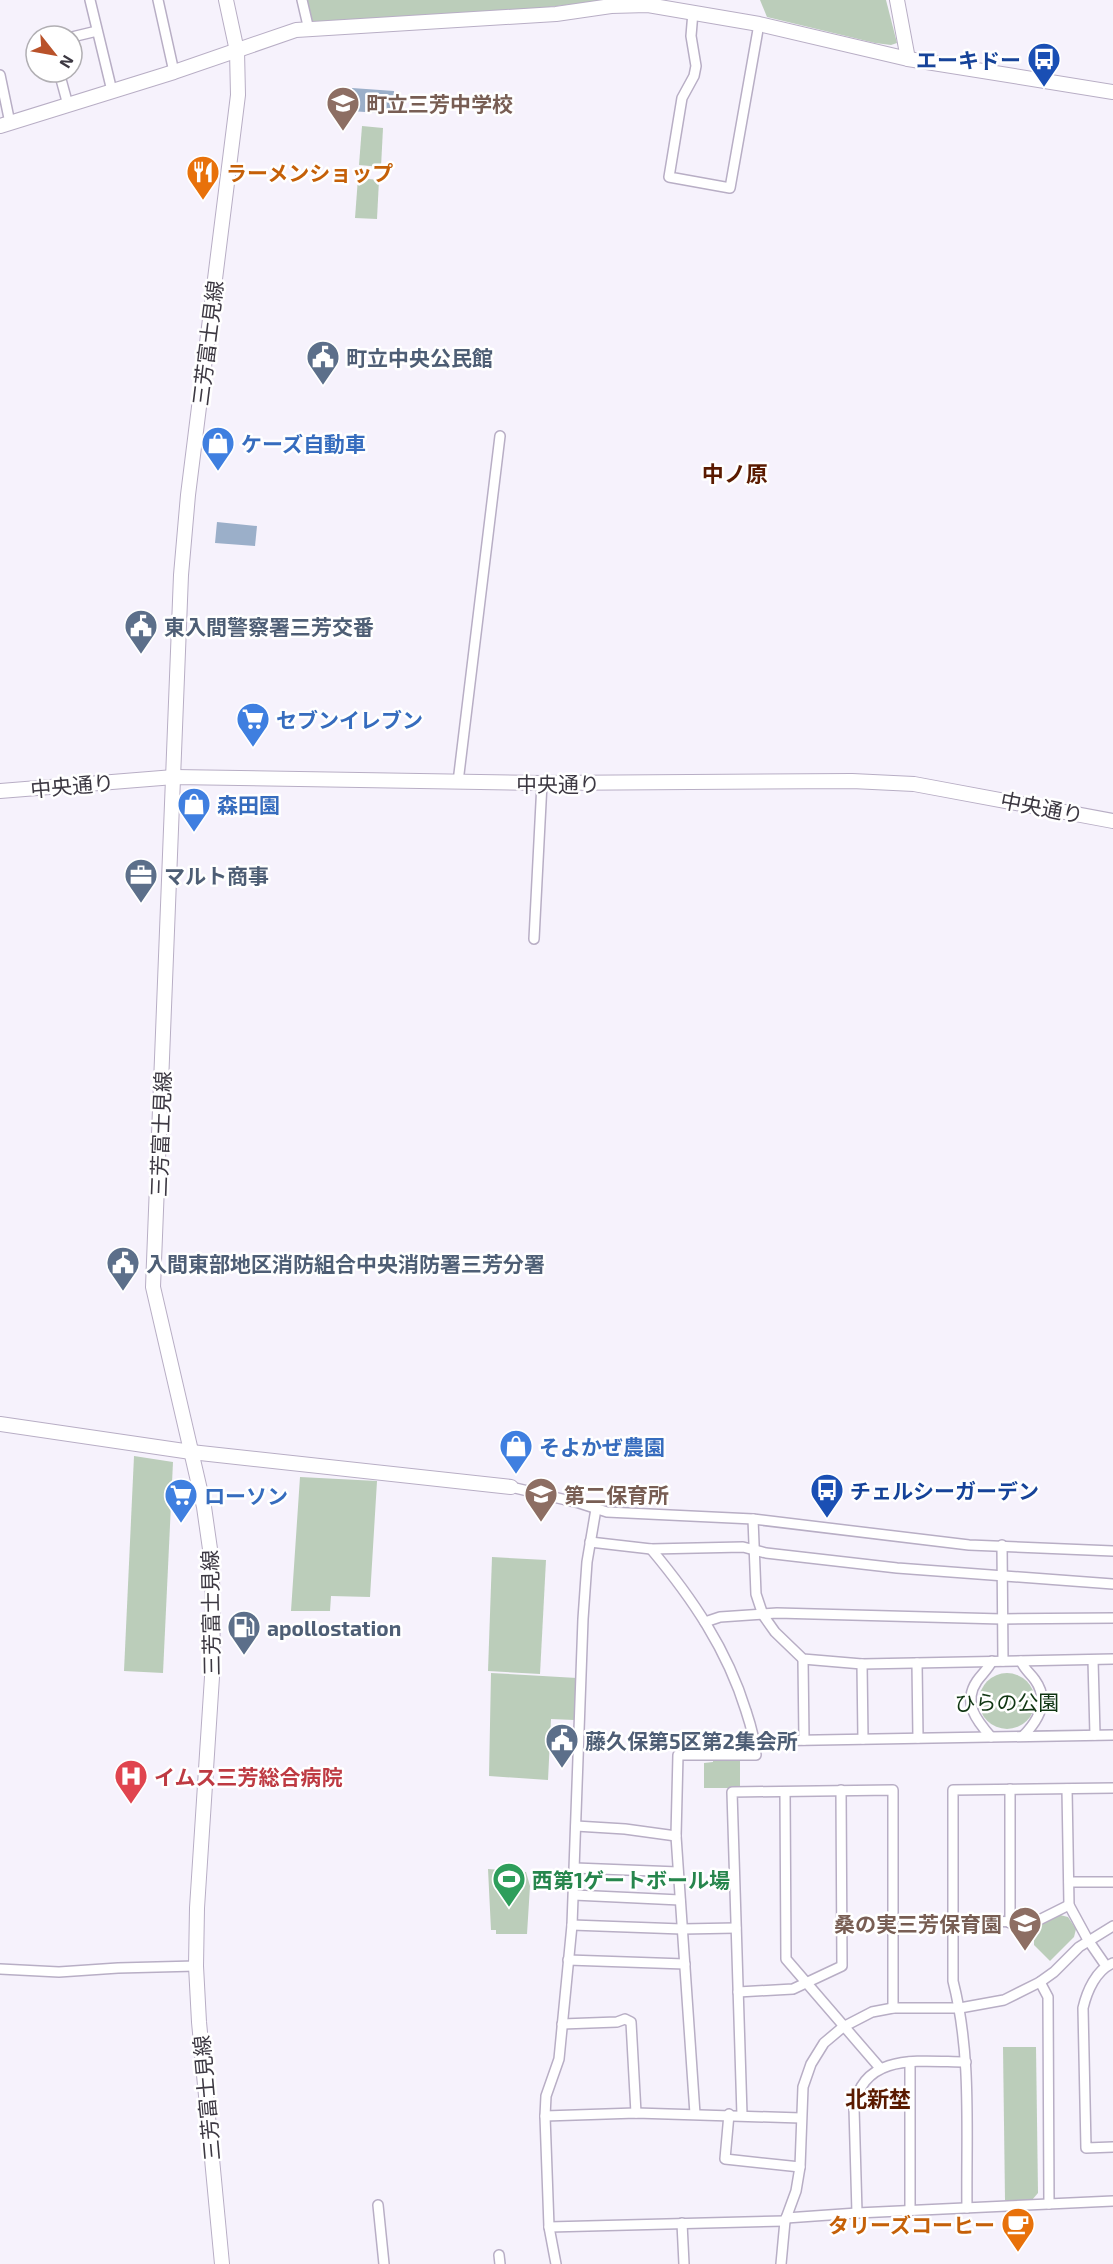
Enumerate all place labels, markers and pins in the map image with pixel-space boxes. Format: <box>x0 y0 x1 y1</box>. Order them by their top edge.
bus stop icon: エーキドー <box>1026 41 1062 88</box>
place label: エーキドー <box>916 47 1021 72</box>
school or university icon: 町立三芳中学校 <box>325 85 361 132</box>
place label: 町立三芳中学校 <box>366 91 513 116</box>
restaurant icon: ラーメンショップ <box>185 154 221 201</box>
place label: ラーメンショップ <box>226 160 393 185</box>
public building icon: 町立中央公民館 <box>305 339 341 386</box>
place label: 町立中央公民館 <box>346 345 493 370</box>
shop icon: ケーズ自動車 <box>200 425 236 472</box>
place label: ケーズ自動車 <box>241 431 366 456</box>
public building icon: 東入間警察署三芳交番 <box>123 608 159 655</box>
place label: 東入間警察署三芳交番 <box>164 614 374 639</box>
supermarket icon: セブンイレブン <box>235 701 271 748</box>
place label: セブンイレブン <box>276 707 423 732</box>
shop icon: 森田園 <box>176 786 212 833</box>
place label: 森田園 <box>217 792 280 817</box>
office icon: マルト商事 <box>123 857 159 904</box>
place label: マルト商事 <box>164 863 269 888</box>
public building icon: 入間東部地区消防組合中央消防署三芳分署 <box>105 1245 141 1292</box>
place label: 入間東部地区消防組合中央消防署三芳分署 <box>146 1251 545 1276</box>
shop icon: そよかぜ農園 <box>498 1428 534 1475</box>
place label: そよかぜ農園 <box>539 1434 665 1459</box>
bus stop icon: チェルシーガーデン <box>809 1472 845 1519</box>
school or university icon: 第二保育所 <box>523 1476 559 1523</box>
supermarket icon: ローソン <box>163 1477 199 1524</box>
place label: チェルシーガーデン <box>850 1478 1039 1503</box>
place label: 第二保育所 <box>564 1482 669 1507</box>
place label: ローソン <box>204 1483 288 1508</box>
fuel station icon: apollostation <box>226 1609 262 1656</box>
place label: apollostation <box>267 1615 401 1640</box>
public building icon: 藤久保第5区第2集会所 <box>544 1722 580 1769</box>
place label: 藤久保第5区第2集会所 <box>585 1728 798 1753</box>
hospital icon: イムス三芳総合病院 <box>113 1758 149 1805</box>
place label: イムス三芳総合病院 <box>154 1764 343 1789</box>
sports icon: 西第1ゲートボール場 <box>491 1861 527 1908</box>
place label: 西第1ゲートボール場 <box>532 1867 730 1892</box>
school or university icon: 桑の実三芳保育園 <box>1007 1905 1043 1952</box>
place label: 桑の実三芳保育園 <box>834 1911 1002 1936</box>
cafe icon: タリーズコーヒー <box>1000 2206 1036 2253</box>
place label: タリーズコーヒー <box>828 2212 995 2237</box>

